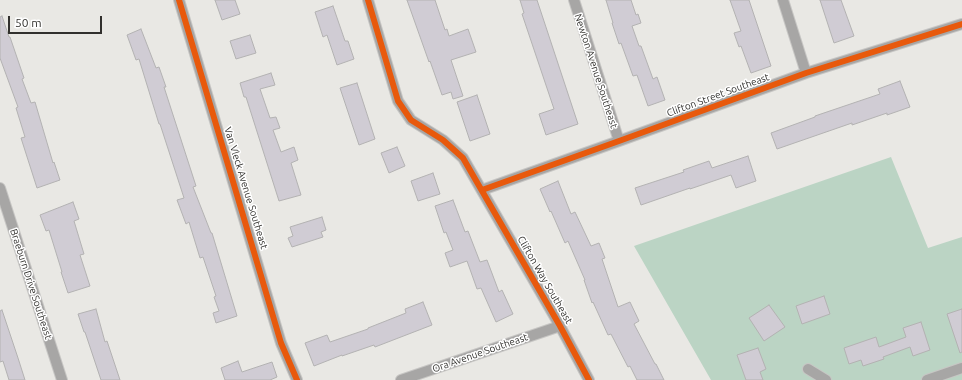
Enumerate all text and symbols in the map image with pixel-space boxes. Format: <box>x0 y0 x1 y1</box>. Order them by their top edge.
scale bar <box>10 8 104 34</box>
street label: Newton Avenue Southeast <box>572 12 620 130</box>
text: 50 m <box>15 16 42 29</box>
street label: Clifton Street Southeast <box>665 71 771 119</box>
street label: Van Vleck Avenue Southeast <box>222 125 270 251</box>
street label: Braeburn Drive Southeast <box>7 227 55 341</box>
street label: Clifton Way Southeast <box>515 234 575 326</box>
street label: Ora Avenue Southeast <box>431 331 529 375</box>

